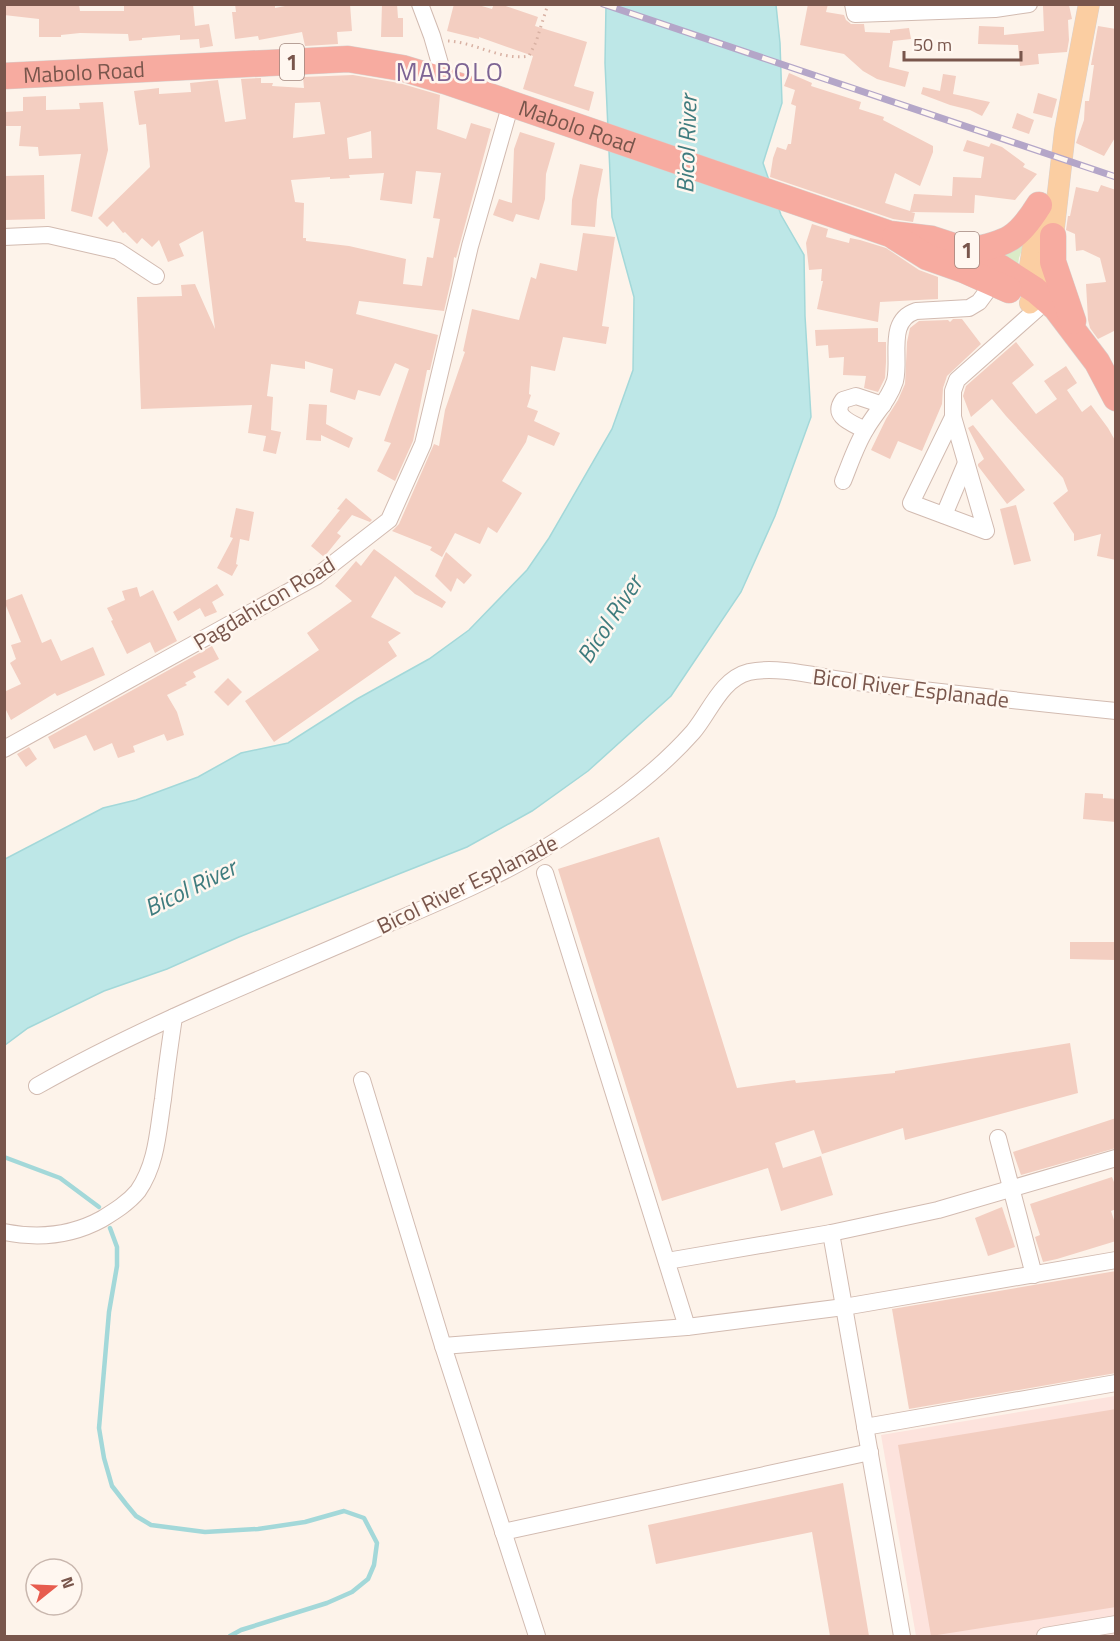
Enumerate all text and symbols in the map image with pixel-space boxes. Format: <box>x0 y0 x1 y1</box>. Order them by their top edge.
scale bar <box>904 24 1021 62</box>
text: 50 m <box>913 31 952 58</box>
road number: 1 <box>280 44 304 80</box>
street label: Mabolo Road <box>22 52 146 92</box>
district label: MABOLO <box>396 52 504 91</box>
street label: Mabolo Road <box>514 91 640 162</box>
water label: Bicol River <box>666 91 706 194</box>
road number: 1 <box>955 232 979 268</box>
street label: Pagdahicon Road <box>187 547 341 659</box>
water label: Bicol River <box>567 565 653 670</box>
street label: Bicol River Esplanade <box>811 659 1011 717</box>
street label: Bicol River Esplanade <box>371 825 563 943</box>
water label: Bicol River <box>138 848 245 925</box>
north arrow <box>24 1557 84 1617</box>
text: N <box>55 1573 81 1591</box>

